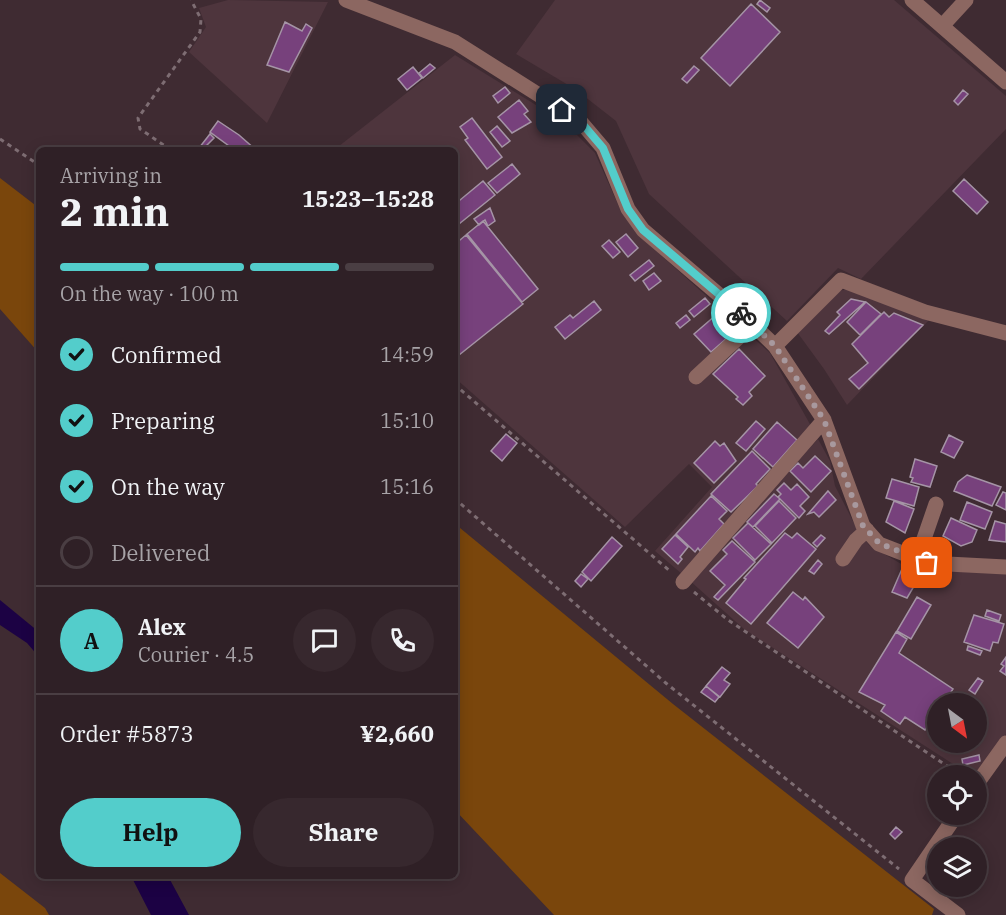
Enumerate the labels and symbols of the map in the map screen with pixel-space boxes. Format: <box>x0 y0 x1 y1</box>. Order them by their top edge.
pin <box>536 84 587 135</box>
courier <box>711 283 771 343</box>
pin <box>901 537 952 588</box>
north arrow <box>927 693 987 753</box>

